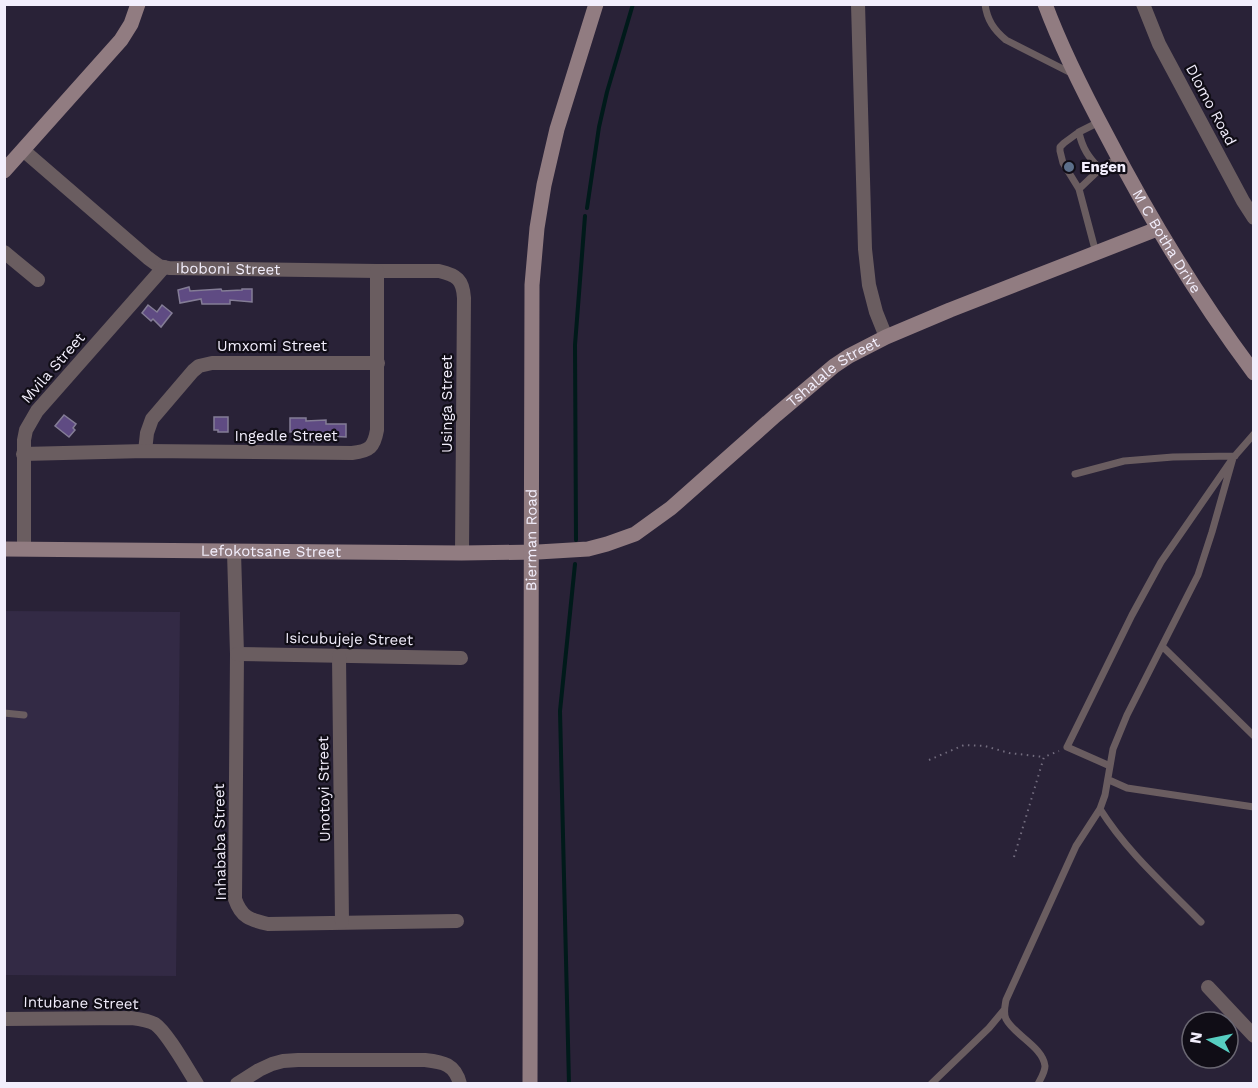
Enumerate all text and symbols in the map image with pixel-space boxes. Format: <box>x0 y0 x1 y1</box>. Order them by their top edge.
street label: Dlomo Road <box>1182 61 1240 149</box>
place label: Engen <box>1081 158 1126 176</box>
marker: Engen <box>1062 160 1076 174</box>
street label: M C Botha Drive <box>1128 186 1205 297</box>
street label: Iboboni Street <box>175 259 281 279</box>
street label: Mvila Street <box>17 329 89 407</box>
street label: Tshalale Street <box>783 333 883 411</box>
street label: Umxomi Street <box>217 337 328 355</box>
street label: Usinga Street <box>438 354 456 453</box>
street label: Ingedle Street <box>234 427 338 445</box>
street label: Bierman Road <box>522 489 540 591</box>
street label: Lefokotsane Street <box>201 542 342 561</box>
street label: Isicubujeje Street <box>285 629 414 649</box>
street label: Unotoyi Street <box>314 735 334 842</box>
street label: Inhababa Street <box>210 783 230 901</box>
street label: Intubane Street <box>23 993 139 1013</box>
north arrow <box>1180 1010 1240 1070</box>
text: N <box>1185 1030 1206 1045</box>

